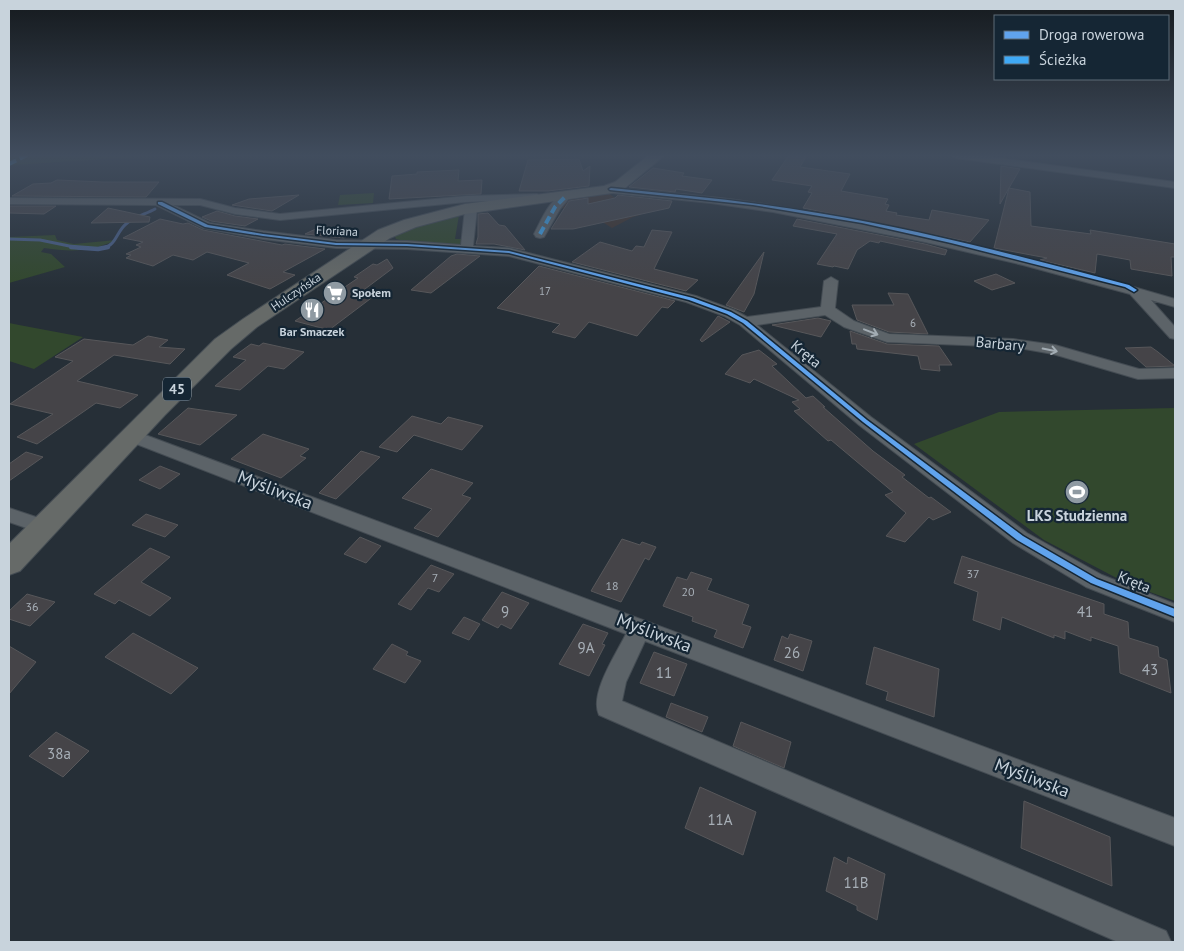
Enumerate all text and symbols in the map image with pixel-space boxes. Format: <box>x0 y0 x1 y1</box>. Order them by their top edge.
legend <box>994 15 1169 80</box>
text: Droga rowerowa <box>1039 25 1144 44</box>
text: Ścieżka <box>1039 50 1087 69</box>
street label: Floriana <box>316 222 358 239</box>
street label: Hulczyńska <box>268 269 324 314</box>
supermarket icon: Społem <box>322 280 348 306</box>
house number: 17 <box>539 284 551 298</box>
place label: Społem <box>352 285 391 300</box>
restaurant icon: Bar Smaczek <box>299 297 325 323</box>
house number: 6 <box>910 316 916 330</box>
place label: Bar Smaczek <box>280 324 344 339</box>
one-way arrow <box>863 328 878 337</box>
street label: Barbary <box>975 332 1025 355</box>
street label: Kręta <box>787 336 825 372</box>
one-way arrow <box>1041 345 1057 355</box>
road number: 45 <box>163 378 191 400</box>
street label: Myśliwska <box>234 465 316 514</box>
sports icon: LKS Studzienna <box>1064 479 1090 505</box>
place label: LKS Studzienna <box>1027 506 1127 525</box>
house number: 37 <box>966 566 980 581</box>
street label: Kręta <box>1115 566 1154 597</box>
house number: 7 <box>432 570 438 585</box>
house number: 18 <box>605 578 619 593</box>
house number: 20 <box>681 584 695 599</box>
house number: 36 <box>25 599 39 614</box>
house number: 9 <box>501 602 509 621</box>
house number: 41 <box>1077 602 1093 621</box>
street label: Myśliwska <box>613 608 695 657</box>
house number: 9A <box>578 638 595 657</box>
house number: 26 <box>784 643 800 662</box>
house number: 43 <box>1142 660 1158 679</box>
house number: 11 <box>656 663 672 682</box>
house number: 38a <box>47 744 71 763</box>
street label: Myśliwska <box>991 753 1073 802</box>
house number: 11A <box>707 810 733 829</box>
house number: 11B <box>843 873 869 892</box>

